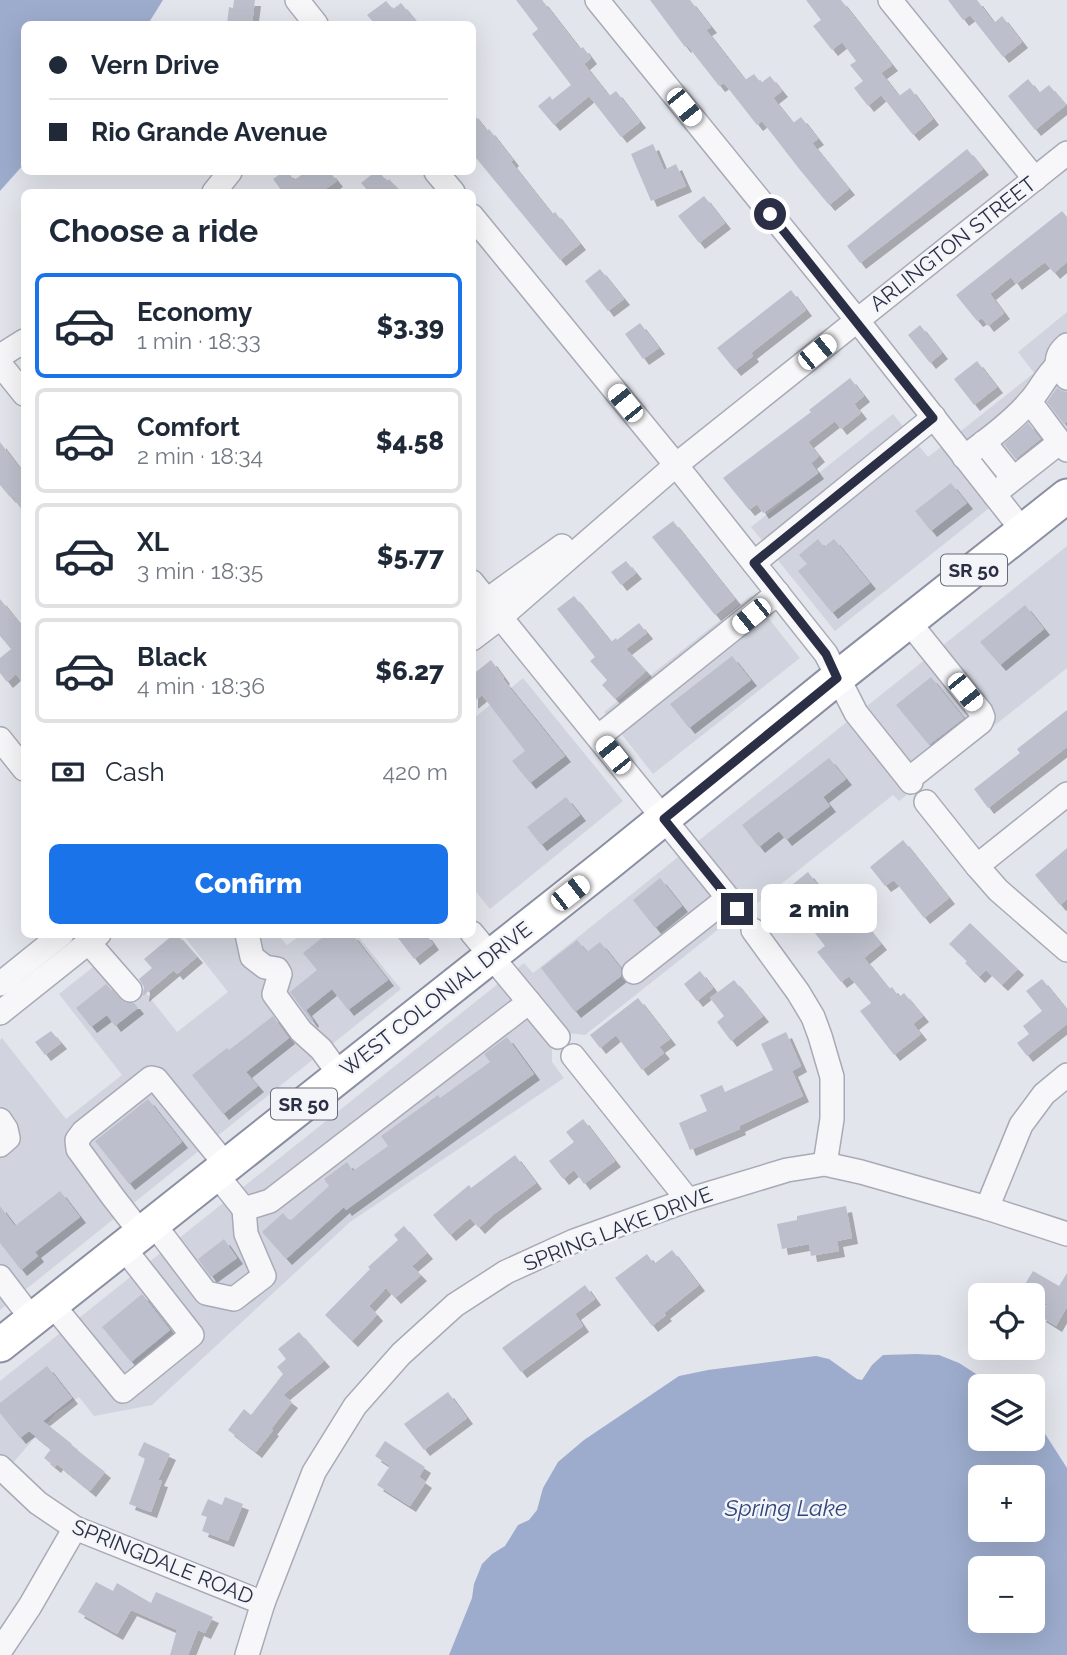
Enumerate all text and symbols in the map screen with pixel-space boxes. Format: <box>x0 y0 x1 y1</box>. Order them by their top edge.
text: Vern Drive <box>91 50 219 80</box>
car <box>663 84 706 130</box>
text: Rio Grande Avenue <box>91 117 327 147</box>
street label: ARLINGTON STREET <box>865 171 1041 316</box>
route start <box>754 198 786 230</box>
text: Choose a ride <box>49 212 258 249</box>
icon: car <box>53 294 116 357</box>
text: Economy <box>137 297 252 327</box>
text: $3.39 <box>376 311 444 341</box>
text: 1 min · 18:33 <box>137 327 261 354</box>
car <box>795 331 840 373</box>
car <box>604 380 647 426</box>
icon: car <box>53 409 116 472</box>
text: Comfort <box>137 412 240 442</box>
text: $4.58 <box>376 426 444 456</box>
text: 2 min · 18:34 <box>137 442 263 469</box>
icon: car <box>53 524 116 587</box>
text: XL <box>137 527 169 557</box>
text: $5.77 <box>377 541 444 571</box>
road number: SR 50 <box>941 554 1007 586</box>
text: 3 min · 18:35 <box>137 557 263 584</box>
car <box>729 595 774 637</box>
icon: car <box>53 639 116 702</box>
text: Black <box>137 642 207 672</box>
text: $6.27 <box>375 656 444 686</box>
car <box>944 669 987 715</box>
text: 4 min · 18:36 <box>137 672 265 699</box>
car <box>592 732 635 778</box>
icon: cash <box>49 753 87 791</box>
text: Cash <box>105 757 165 787</box>
text: 420 m <box>382 758 448 785</box>
button: Confirm <box>49 844 448 924</box>
car <box>547 872 594 914</box>
callout: 2 min <box>762 884 877 934</box>
route end <box>721 893 753 925</box>
text: 2 min <box>789 895 849 922</box>
street label: WEST COLONIAL DRIVE <box>335 916 536 1081</box>
road number: SR 50 <box>271 1088 337 1120</box>
street label: SPRING LAKE DRIVE <box>520 1181 716 1276</box>
map controls <box>968 1283 1045 1633</box>
button: locate <box>968 1283 1045 1360</box>
button: layers <box>968 1374 1045 1451</box>
button: + <box>968 1465 1045 1542</box>
water label: Spring Lake <box>724 1494 847 1521</box>
street label: SPRINGDALE ROAD <box>69 1514 257 1609</box>
button: − <box>968 1556 1045 1633</box>

